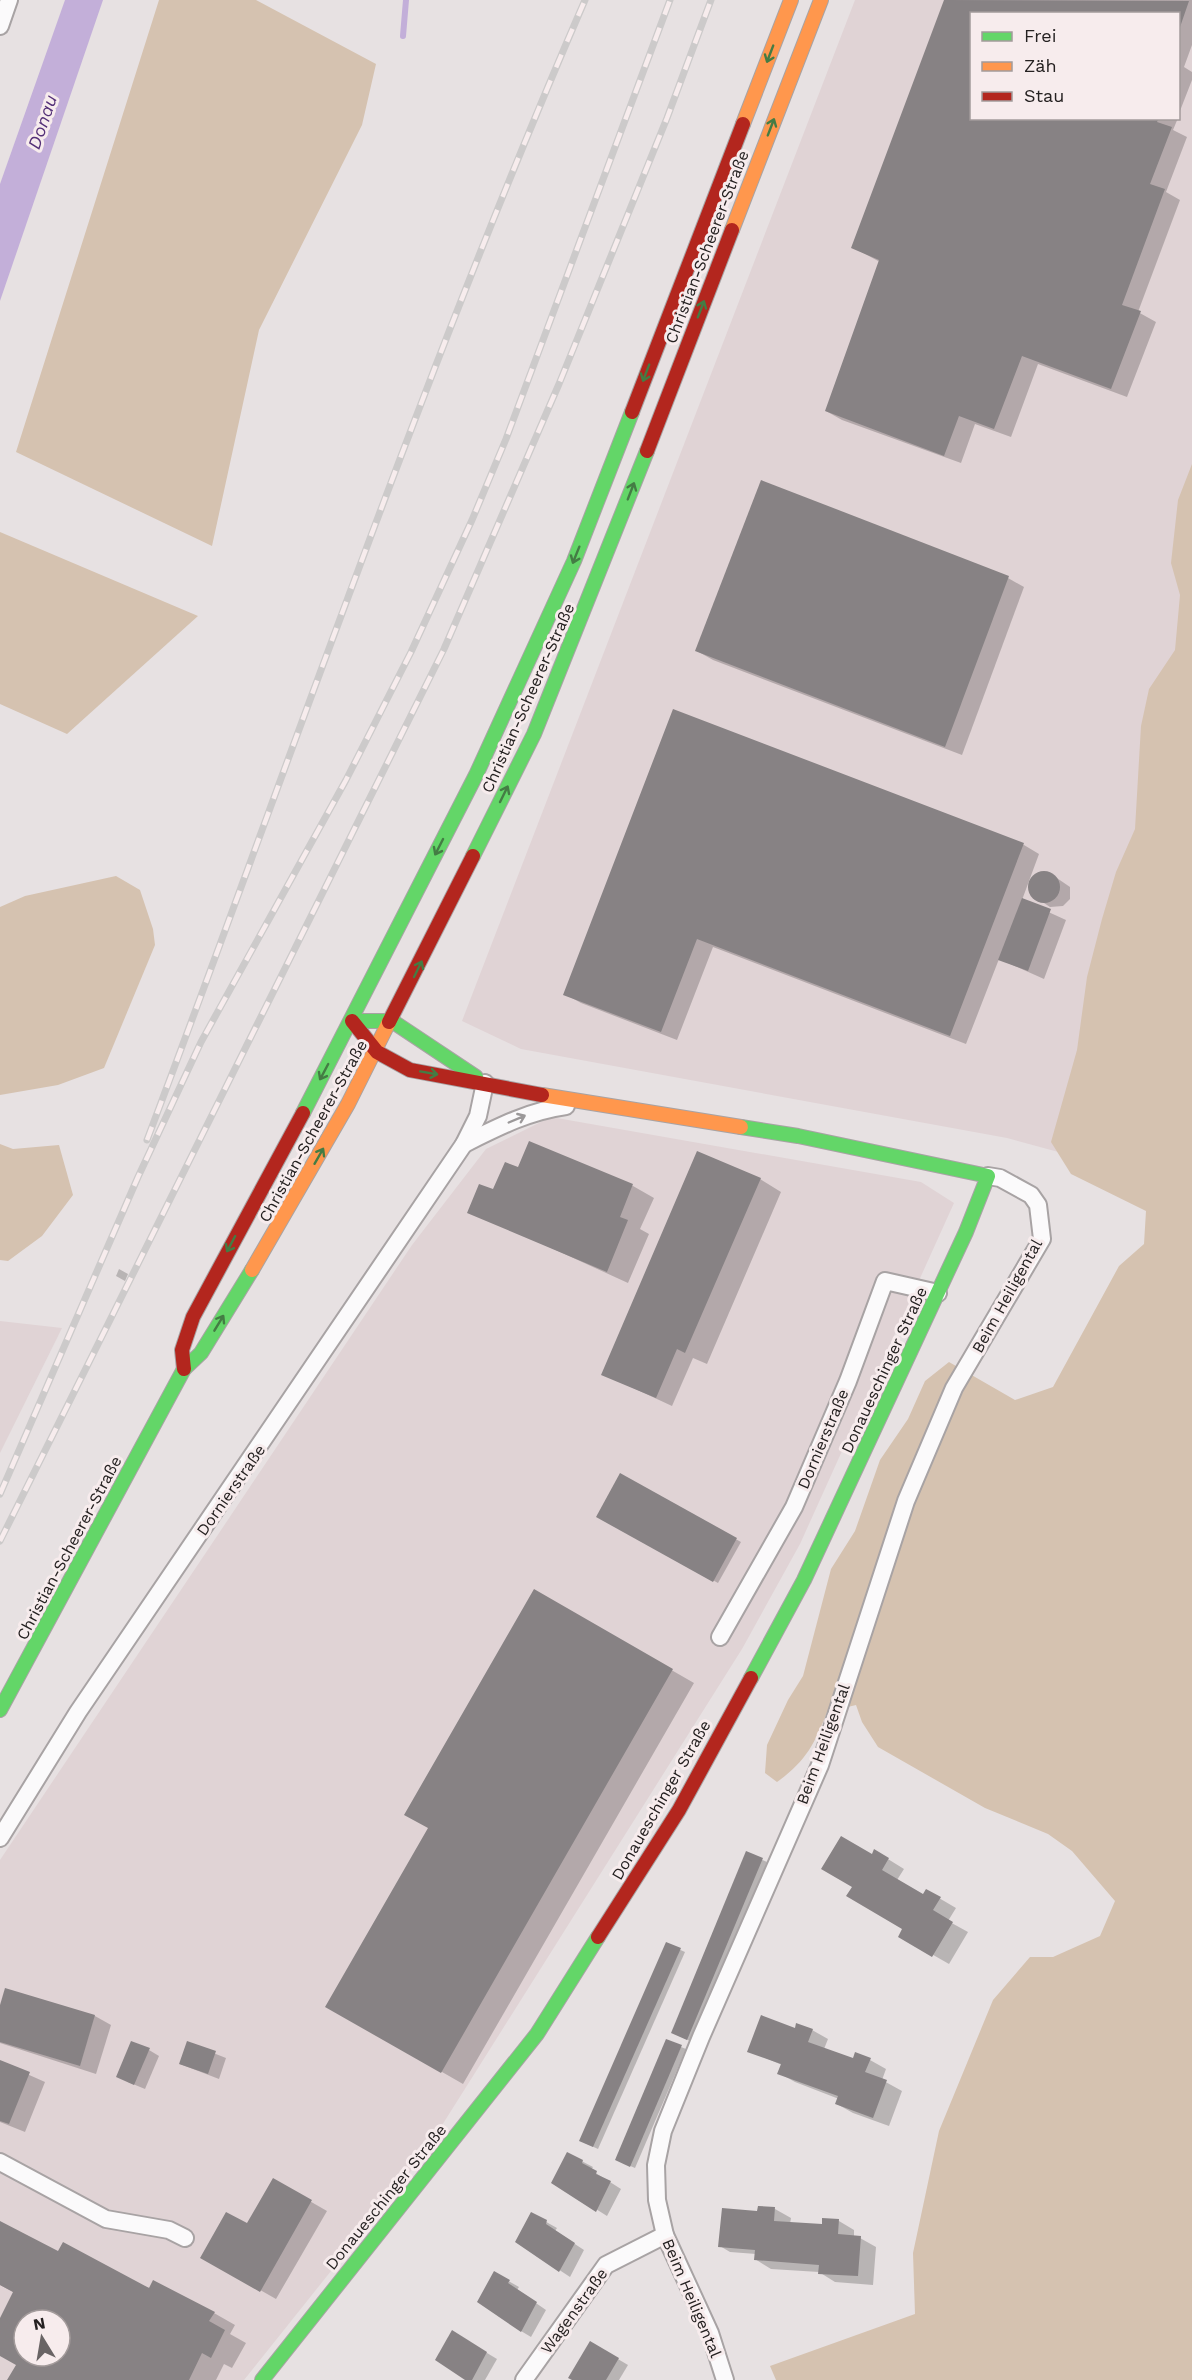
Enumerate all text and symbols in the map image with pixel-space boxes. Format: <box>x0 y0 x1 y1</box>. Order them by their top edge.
legend <box>970 12 1180 120</box>
text: Frei <box>1024 25 1056 46</box>
one-way arrow <box>763 44 774 63</box>
text: Zäh <box>1024 55 1057 76</box>
text: Stau <box>1024 85 1064 106</box>
water label: Donau <box>23 92 61 152</box>
one-way arrow <box>766 118 777 137</box>
street label: Christian-Scheerer-Straße <box>661 148 753 346</box>
one-way arrow <box>696 301 707 319</box>
one-way arrow <box>640 364 651 382</box>
one-way arrow <box>627 483 638 501</box>
one-way arrow <box>570 545 581 564</box>
street label: Christian-Scheerer-Straße <box>478 600 578 796</box>
one-way arrow <box>498 786 510 803</box>
one-way arrow <box>433 837 445 855</box>
one-way arrow <box>412 960 424 978</box>
street label: Christian-Scheerer-Straße <box>255 1037 371 1225</box>
one-way arrow <box>318 1063 330 1080</box>
one-way arrow <box>418 1068 438 1079</box>
one-way arrow <box>508 1112 526 1123</box>
one-way arrow <box>314 1147 325 1165</box>
one-way arrow <box>225 1234 236 1252</box>
street label: Beim Heiligental <box>968 1236 1046 1356</box>
street label: Donaueschinger Straße <box>837 1284 931 1456</box>
one-way arrow <box>213 1315 225 1332</box>
street label: Dornierstraße <box>793 1386 853 1492</box>
street label: Dornierstraße <box>193 1441 269 1539</box>
street label: Christian-Scheerer-Straße <box>12 1453 126 1643</box>
street label: Beim Heiligental <box>792 1681 854 1807</box>
street label: Donaueschinger Straße <box>607 1717 715 1883</box>
street label: Donaueschinger Straße <box>322 2121 450 2273</box>
street label: Beim Heiligental <box>658 2236 726 2360</box>
street label: Wagenstraße <box>537 2265 611 2357</box>
north arrow <box>12 2308 72 2368</box>
text: N <box>32 2313 47 2334</box>

